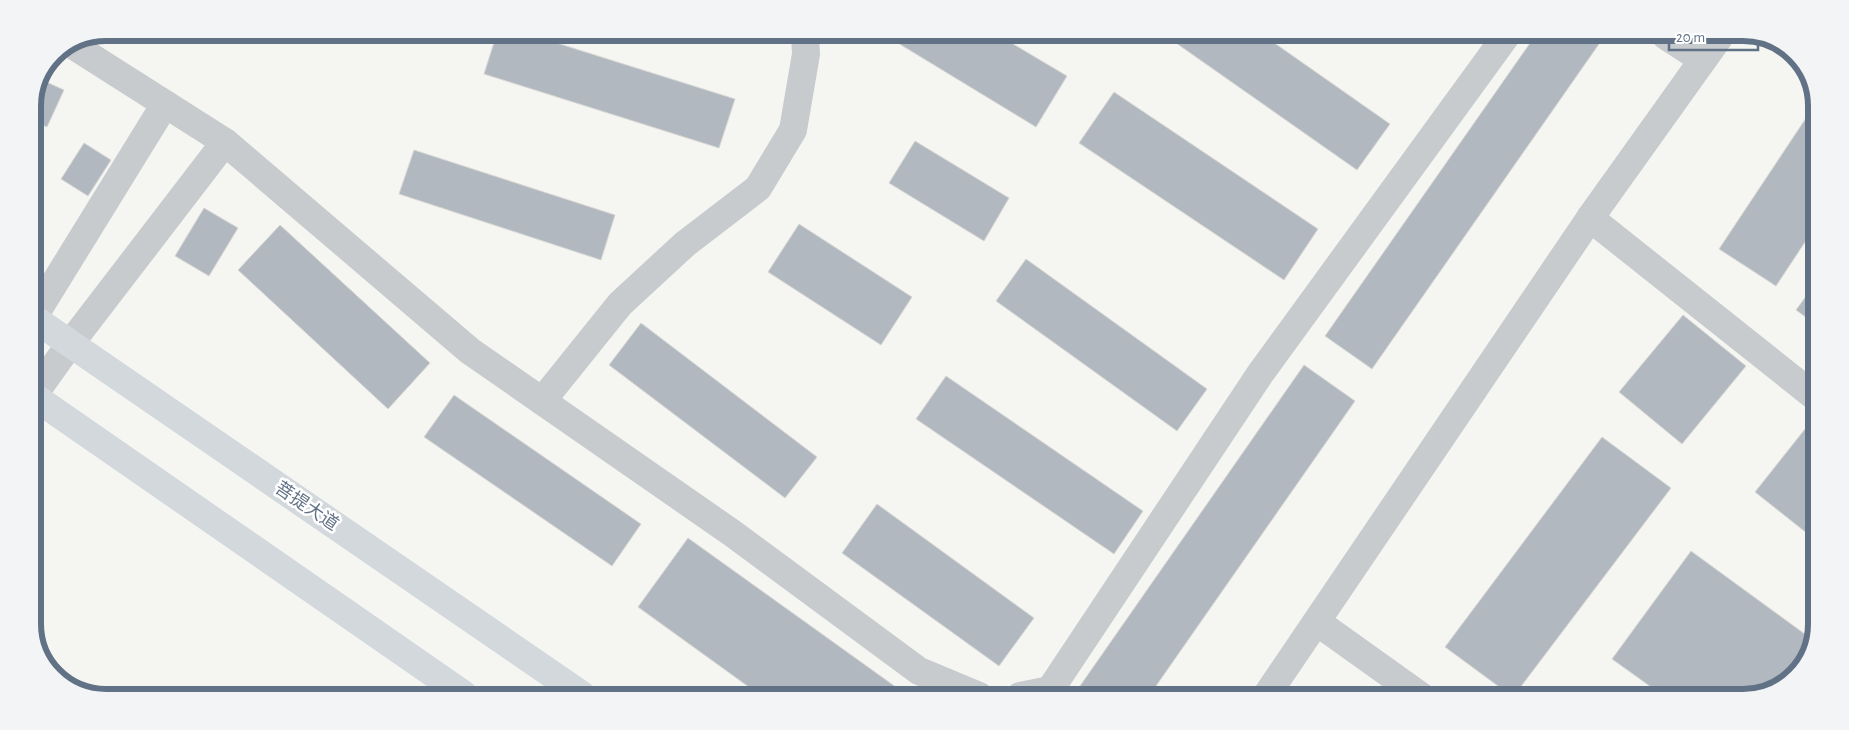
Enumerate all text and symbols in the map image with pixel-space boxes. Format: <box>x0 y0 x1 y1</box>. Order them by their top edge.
scale bar <box>1669 20 1758 52</box>
text: 20 m <box>1676 30 1705 45</box>
street label: 菩提大道 <box>272 478 342 534</box>

